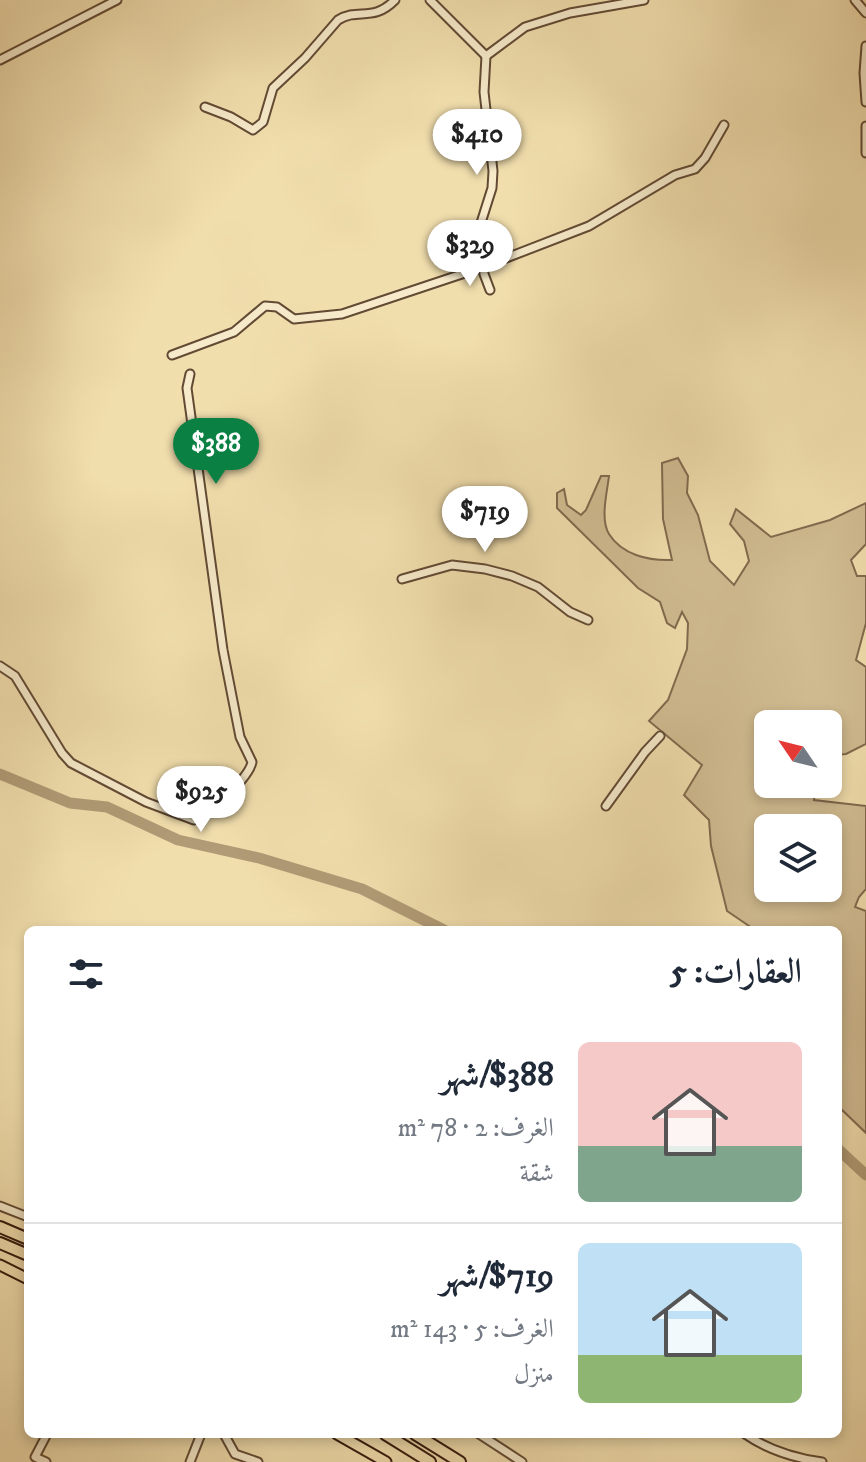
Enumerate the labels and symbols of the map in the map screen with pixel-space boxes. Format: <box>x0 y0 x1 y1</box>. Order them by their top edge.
pin: $410 <box>430 109 524 177</box>
pin: $329 <box>423 220 517 288</box>
pin: $388 <box>169 418 263 486</box>
pin: $719 <box>438 486 532 554</box>
north arrow <box>754 710 842 798</box>
pin: $925 <box>154 766 248 834</box>

